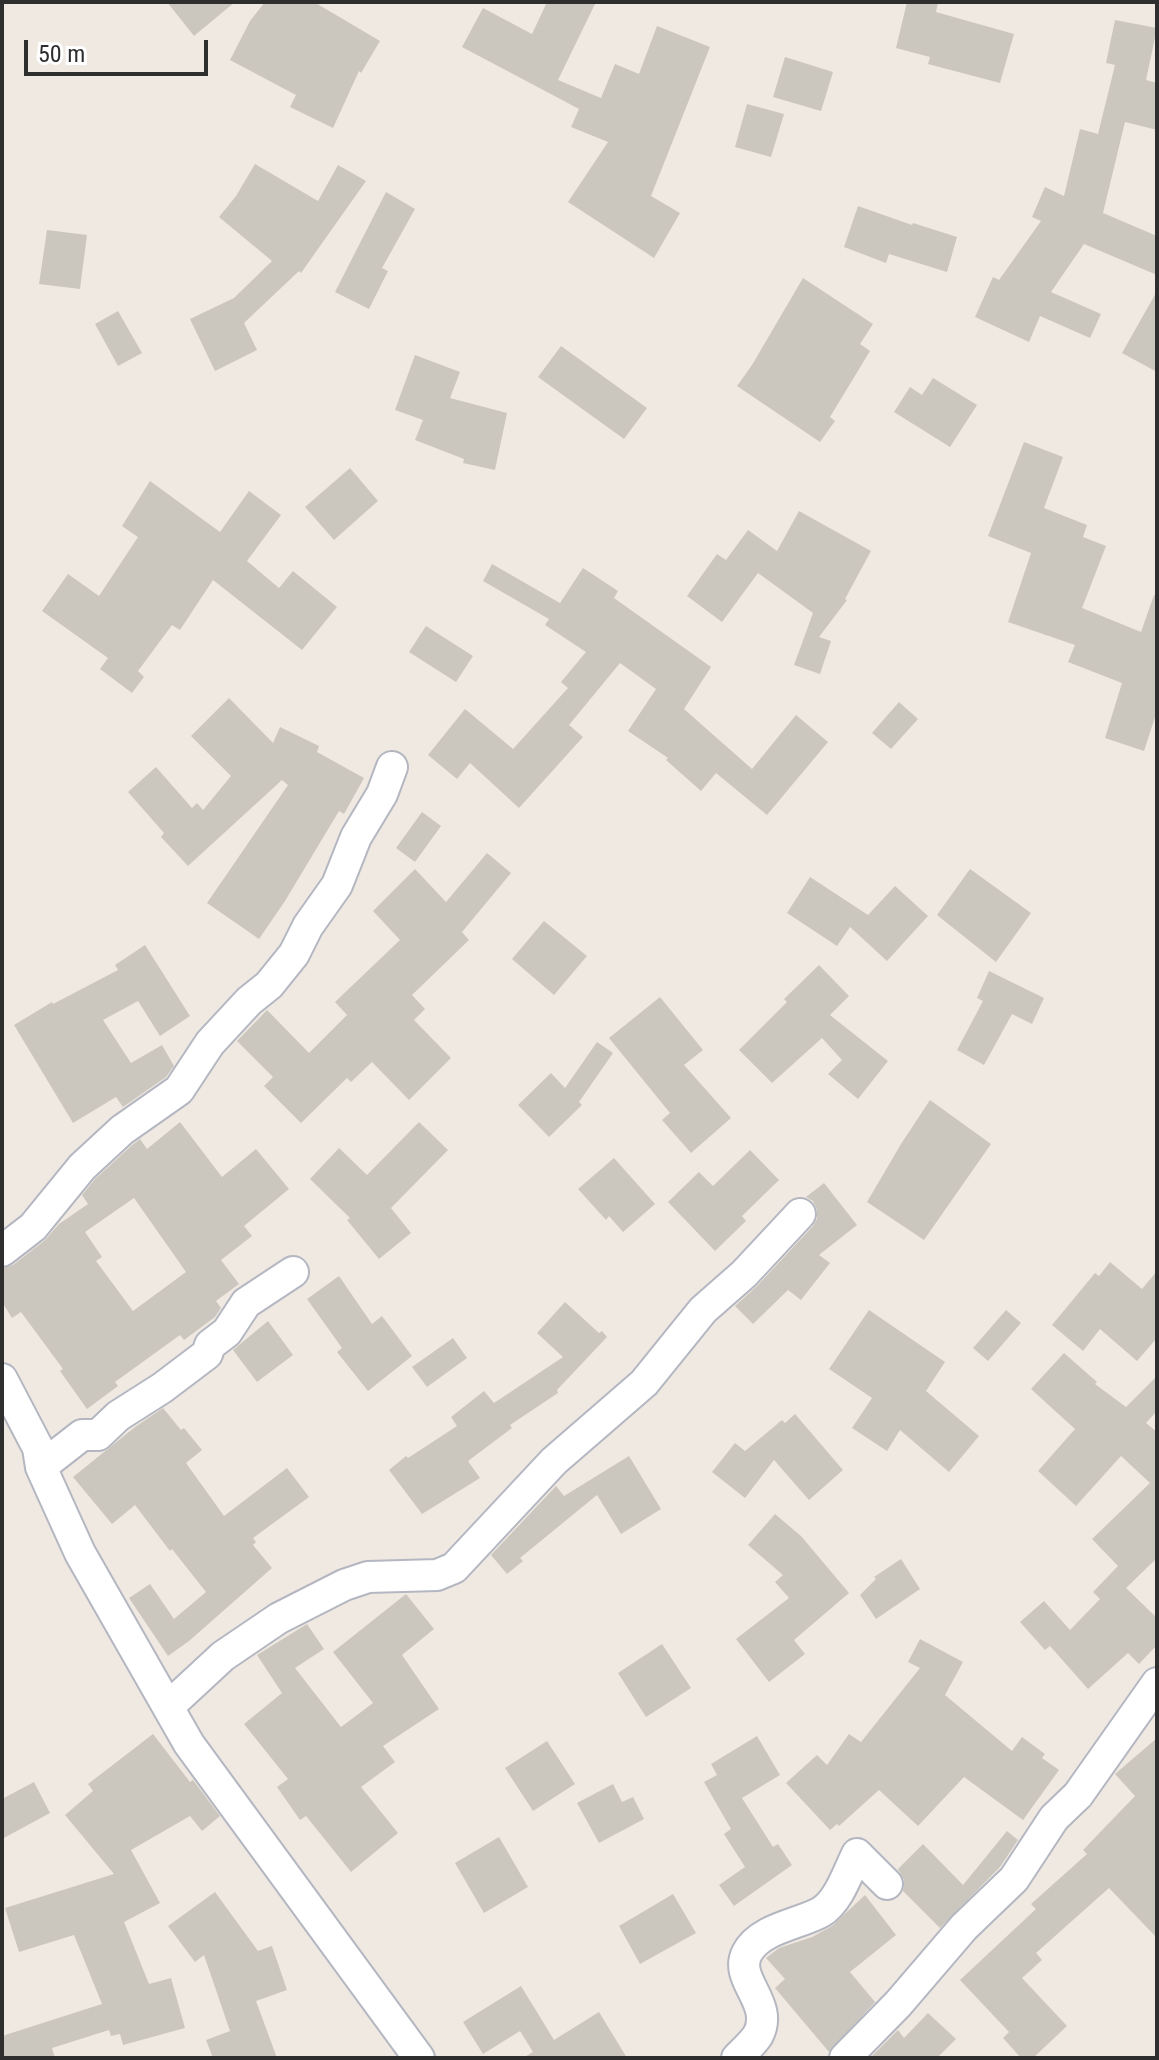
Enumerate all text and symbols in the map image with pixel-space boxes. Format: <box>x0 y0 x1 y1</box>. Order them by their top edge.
scale bar <box>28 24 212 74</box>
text: 50 m <box>38 40 85 68</box>

